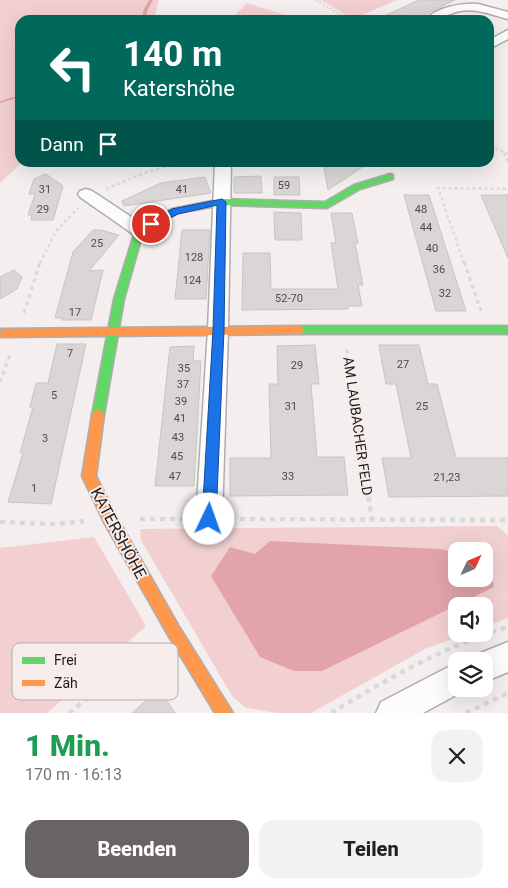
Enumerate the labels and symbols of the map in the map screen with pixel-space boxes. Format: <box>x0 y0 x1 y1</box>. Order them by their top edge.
house number: 59 <box>278 179 290 192</box>
house number: 31 <box>39 183 51 196</box>
house number: 41 <box>176 183 188 196</box>
house number: 29 <box>37 203 49 216</box>
pin <box>130 203 172 245</box>
house number: 48 <box>415 203 427 216</box>
house number: 44 <box>420 221 432 234</box>
house number: 25 <box>91 237 103 250</box>
house number: 40 <box>426 242 438 255</box>
house number: 128 <box>185 251 203 264</box>
house number: 36 <box>433 263 445 276</box>
house number: 124 <box>183 274 201 287</box>
house number: 32 <box>439 287 451 300</box>
house number: 52-70 <box>275 292 303 305</box>
house number: 17 <box>69 306 81 319</box>
house number: 7 <box>67 347 73 360</box>
street label: AM LAUBACHER FELD <box>340 356 376 496</box>
house number: 27 <box>397 358 409 371</box>
house number: 29 <box>291 359 303 372</box>
house number: 35 <box>178 362 190 375</box>
house number: 37 <box>177 378 189 391</box>
house number: 5 <box>51 389 57 402</box>
house number: 39 <box>175 395 187 408</box>
house number: 31 <box>285 400 297 413</box>
house number: 25 <box>416 400 428 413</box>
house number: 41 <box>174 412 186 425</box>
house number: 43 <box>172 431 184 444</box>
house number: 3 <box>42 432 48 445</box>
house number: 45 <box>171 450 183 463</box>
house number: 47 <box>169 470 181 483</box>
house number: 33 <box>282 470 294 483</box>
house number: 21,23 <box>434 471 460 484</box>
house number: 1 <box>31 482 37 495</box>
street label: KATERSHÖHE <box>87 484 151 582</box>
position arrow <box>182 492 234 544</box>
north arrow <box>448 542 492 588</box>
legend <box>12 643 178 700</box>
text: Frei <box>54 652 77 668</box>
text: Zäh <box>54 675 78 691</box>

